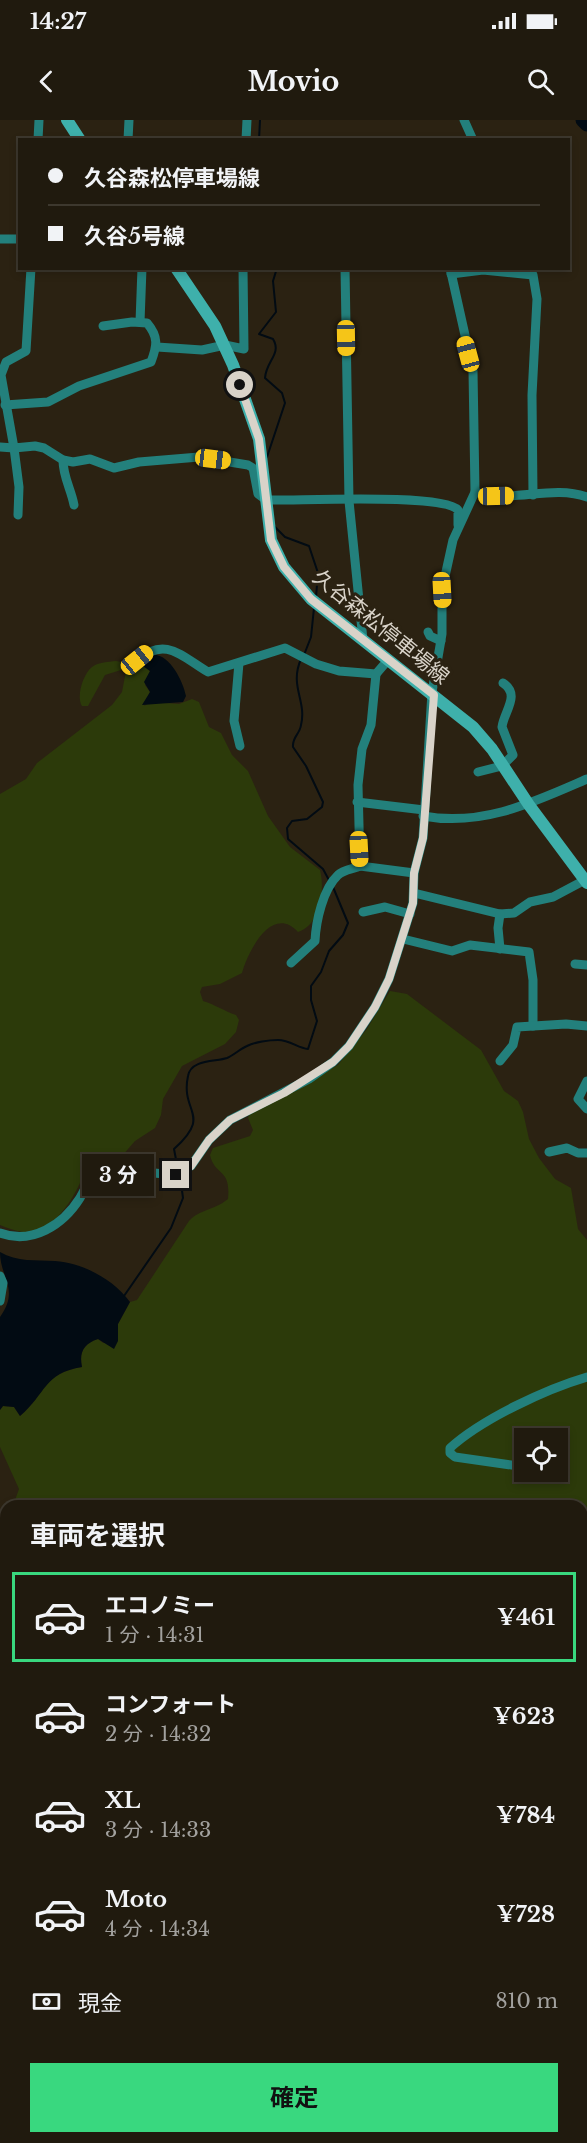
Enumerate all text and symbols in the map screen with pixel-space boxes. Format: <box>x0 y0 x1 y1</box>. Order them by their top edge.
text: 14:27 <box>30 8 86 35</box>
icon: back <box>30 65 63 98</box>
text: Movio <box>248 65 339 98</box>
icon: search <box>524 65 557 98</box>
text: 久谷森松停車場線 <box>84 165 260 192</box>
text: 久谷5号線 <box>84 223 185 250</box>
car <box>337 320 355 356</box>
car <box>455 334 481 374</box>
route start <box>226 371 253 398</box>
car <box>194 448 232 470</box>
car <box>478 487 514 505</box>
street label: 久谷森松停車場線 <box>308 564 454 690</box>
car <box>432 572 452 608</box>
car <box>117 642 157 678</box>
car <box>349 831 369 867</box>
callout: 3 分 <box>83 1154 155 1196</box>
route end <box>162 1161 189 1188</box>
text: 3 分 <box>99 1163 137 1187</box>
map controls <box>514 1428 568 1482</box>
button: locate <box>514 1428 568 1482</box>
text: 車両を選択 <box>30 1519 165 1552</box>
icon: car <box>33 1590 87 1644</box>
text: エコノミー <box>105 1592 215 1619</box>
text: ¥461 <box>497 1604 555 1631</box>
text: 1 分 · 14:31 <box>105 1623 204 1647</box>
icon: car <box>33 1689 87 1743</box>
text: コンフォート <box>105 1691 236 1718</box>
text: ¥623 <box>493 1703 555 1730</box>
text: 2 分 · 14:32 <box>105 1722 211 1746</box>
text: XL <box>105 1787 140 1814</box>
icon: car <box>33 1788 87 1842</box>
text: ¥784 <box>496 1802 555 1829</box>
text: 3 分 · 14:33 <box>105 1818 211 1842</box>
text: Moto <box>105 1886 167 1913</box>
icon: car <box>33 1887 87 1941</box>
text: ¥728 <box>497 1901 555 1928</box>
text: 4 分 · 14:34 <box>105 1917 210 1941</box>
icon: cash <box>30 1985 63 2018</box>
text: 810 m <box>495 1989 558 2013</box>
text: 現金 <box>78 1990 122 2017</box>
button: 確定 <box>30 2063 558 2132</box>

